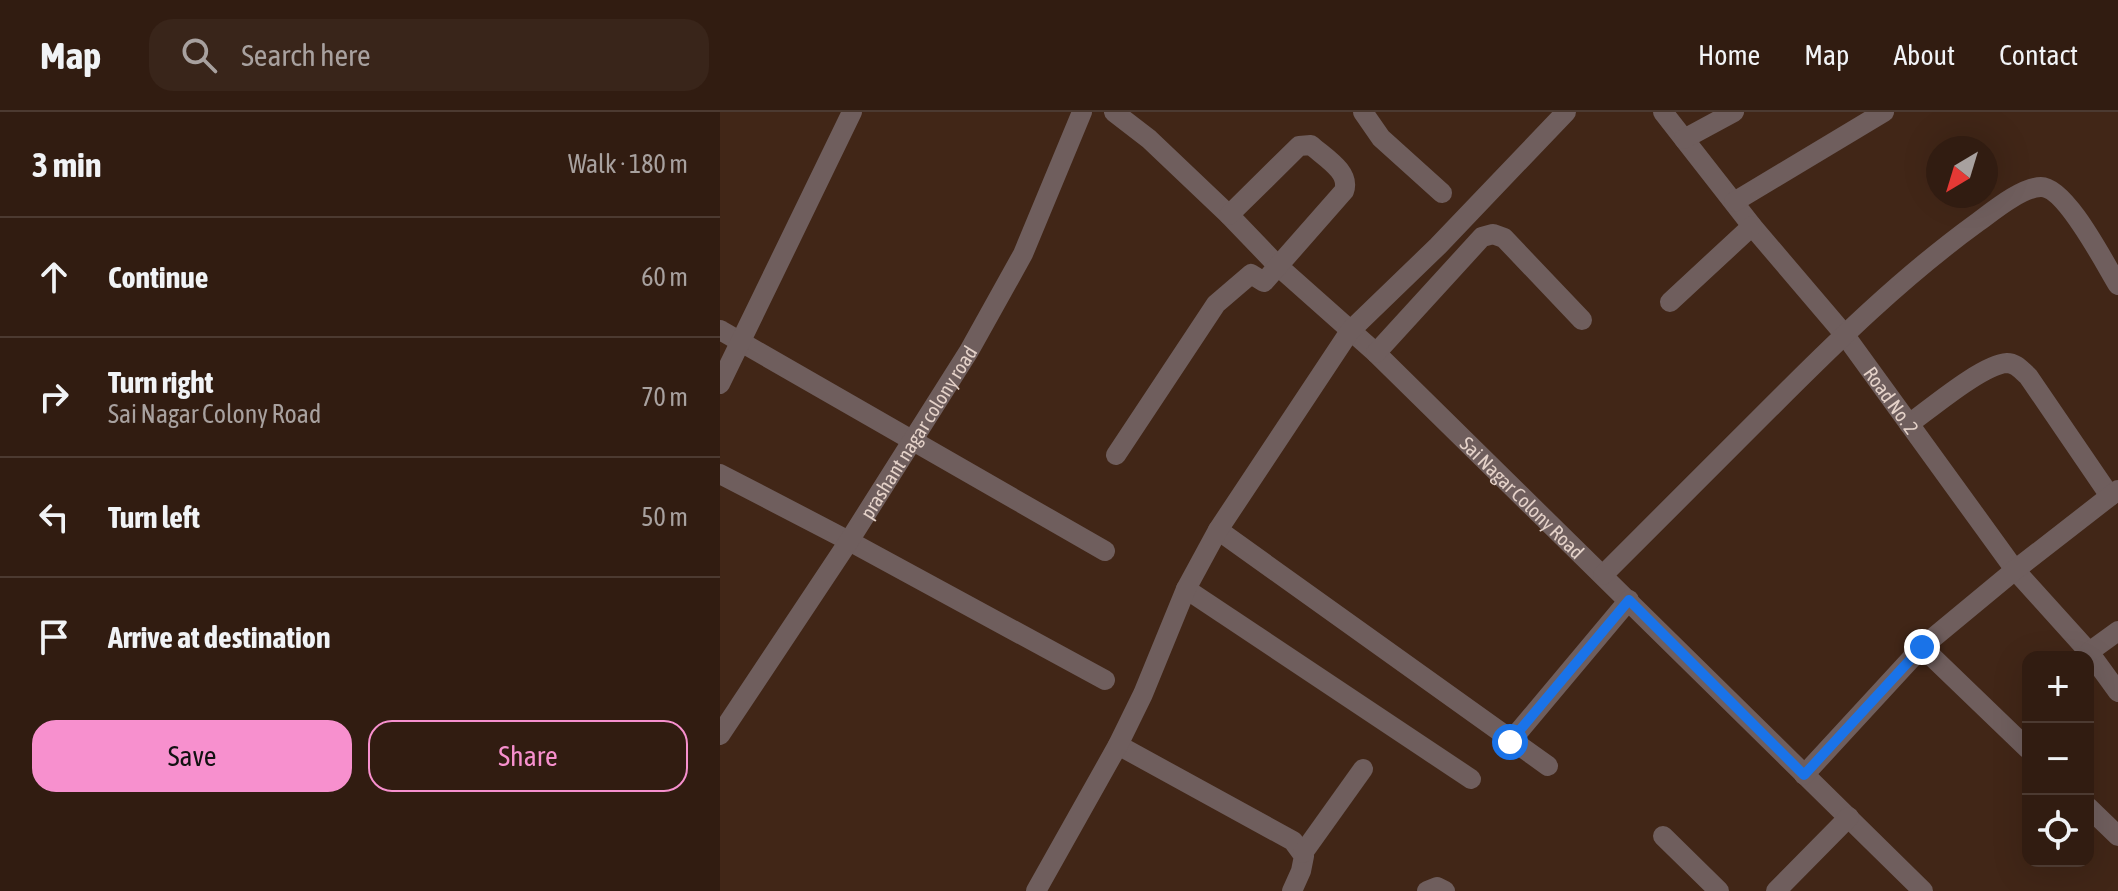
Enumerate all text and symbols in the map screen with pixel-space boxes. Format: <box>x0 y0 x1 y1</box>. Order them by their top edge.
search box <box>149 19 709 91</box>
icon: search <box>177 33 221 77</box>
text: Map <box>40 34 101 77</box>
text: Search here <box>241 38 371 72</box>
text: Home <box>1698 39 1760 71</box>
text: Map <box>1804 39 1849 71</box>
text: About <box>1893 39 1955 71</box>
text: Contact <box>1999 39 2078 71</box>
north arrow <box>1926 136 1998 208</box>
text: 3 min <box>32 145 101 184</box>
text: Walk · 180 m <box>568 149 688 179</box>
icon: ahead <box>32 255 76 299</box>
text: Continue <box>108 260 208 294</box>
text: 60 m <box>641 262 688 292</box>
street label: prashant nagar colony road <box>855 341 981 523</box>
street label: Road No. 2 <box>1860 362 1924 438</box>
text: Turn right <box>108 365 214 399</box>
icon: right <box>32 375 76 419</box>
text: 70 m <box>641 382 688 412</box>
text: Sai Nagar Colony Road <box>108 399 321 429</box>
street label: Sai Nagar Colony Road <box>1456 431 1589 563</box>
icon: left <box>32 495 76 539</box>
text: Turn left <box>108 500 200 534</box>
text: 50 m <box>641 502 688 532</box>
icon: arrive <box>32 615 76 659</box>
text: Arrive at destination <box>108 620 330 654</box>
route end <box>1904 629 1940 665</box>
map controls <box>2022 651 2094 867</box>
button: + <box>2022 651 2094 723</box>
button: Save <box>32 720 352 792</box>
button: Share <box>368 720 688 792</box>
button: − <box>2022 723 2094 795</box>
route start <box>1492 724 1528 760</box>
button: locate <box>2022 795 2094 867</box>

